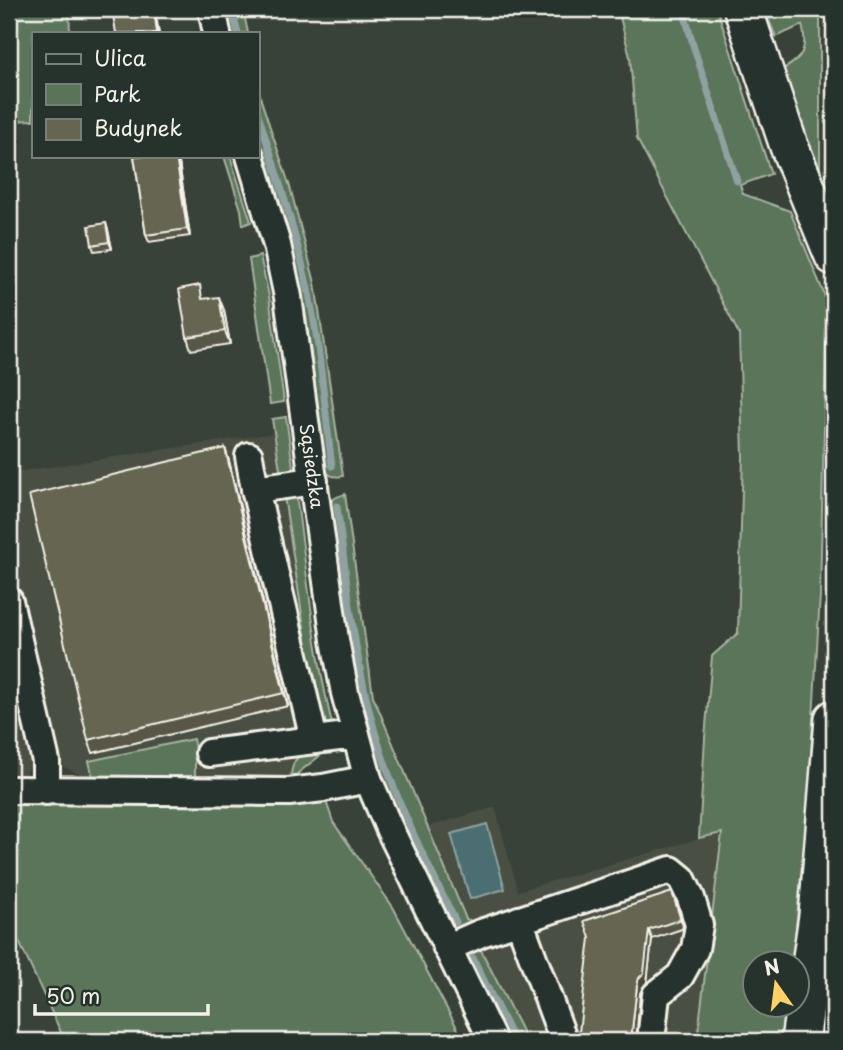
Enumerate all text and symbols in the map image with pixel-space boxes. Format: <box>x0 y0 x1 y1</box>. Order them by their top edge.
legend <box>32 32 259 158</box>
text: Ulica <box>94 41 147 73</box>
text: Park <box>94 77 141 109</box>
text: Budynek <box>94 111 183 143</box>
street label: Sąsiedzka <box>294 422 332 511</box>
north arrow <box>742 948 812 1018</box>
text: N <box>761 951 782 982</box>
scale bar <box>35 973 208 1017</box>
text: 50 m <box>46 979 100 1011</box>

